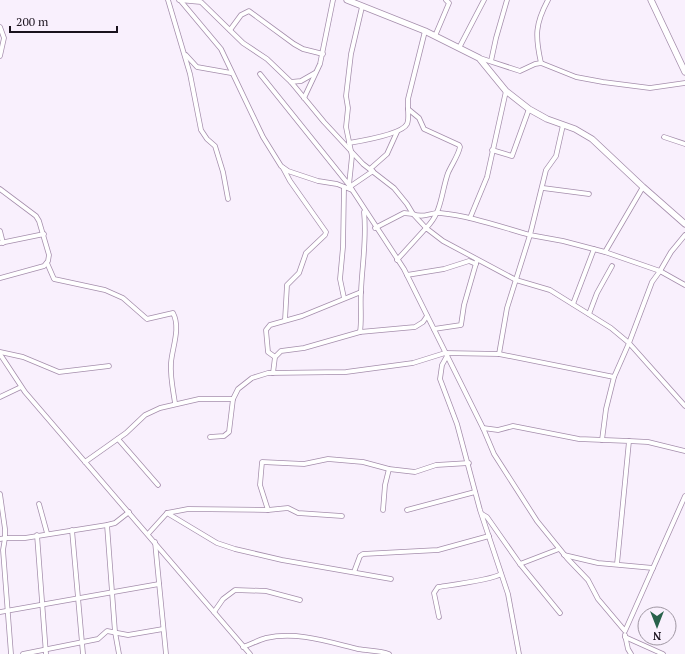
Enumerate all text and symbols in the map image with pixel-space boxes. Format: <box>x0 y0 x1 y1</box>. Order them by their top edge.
scale bar <box>10 8 117 34</box>
text: 200 m <box>16 14 49 29</box>
north arrow <box>637 606 677 646</box>
text: N <box>652 629 661 643</box>

